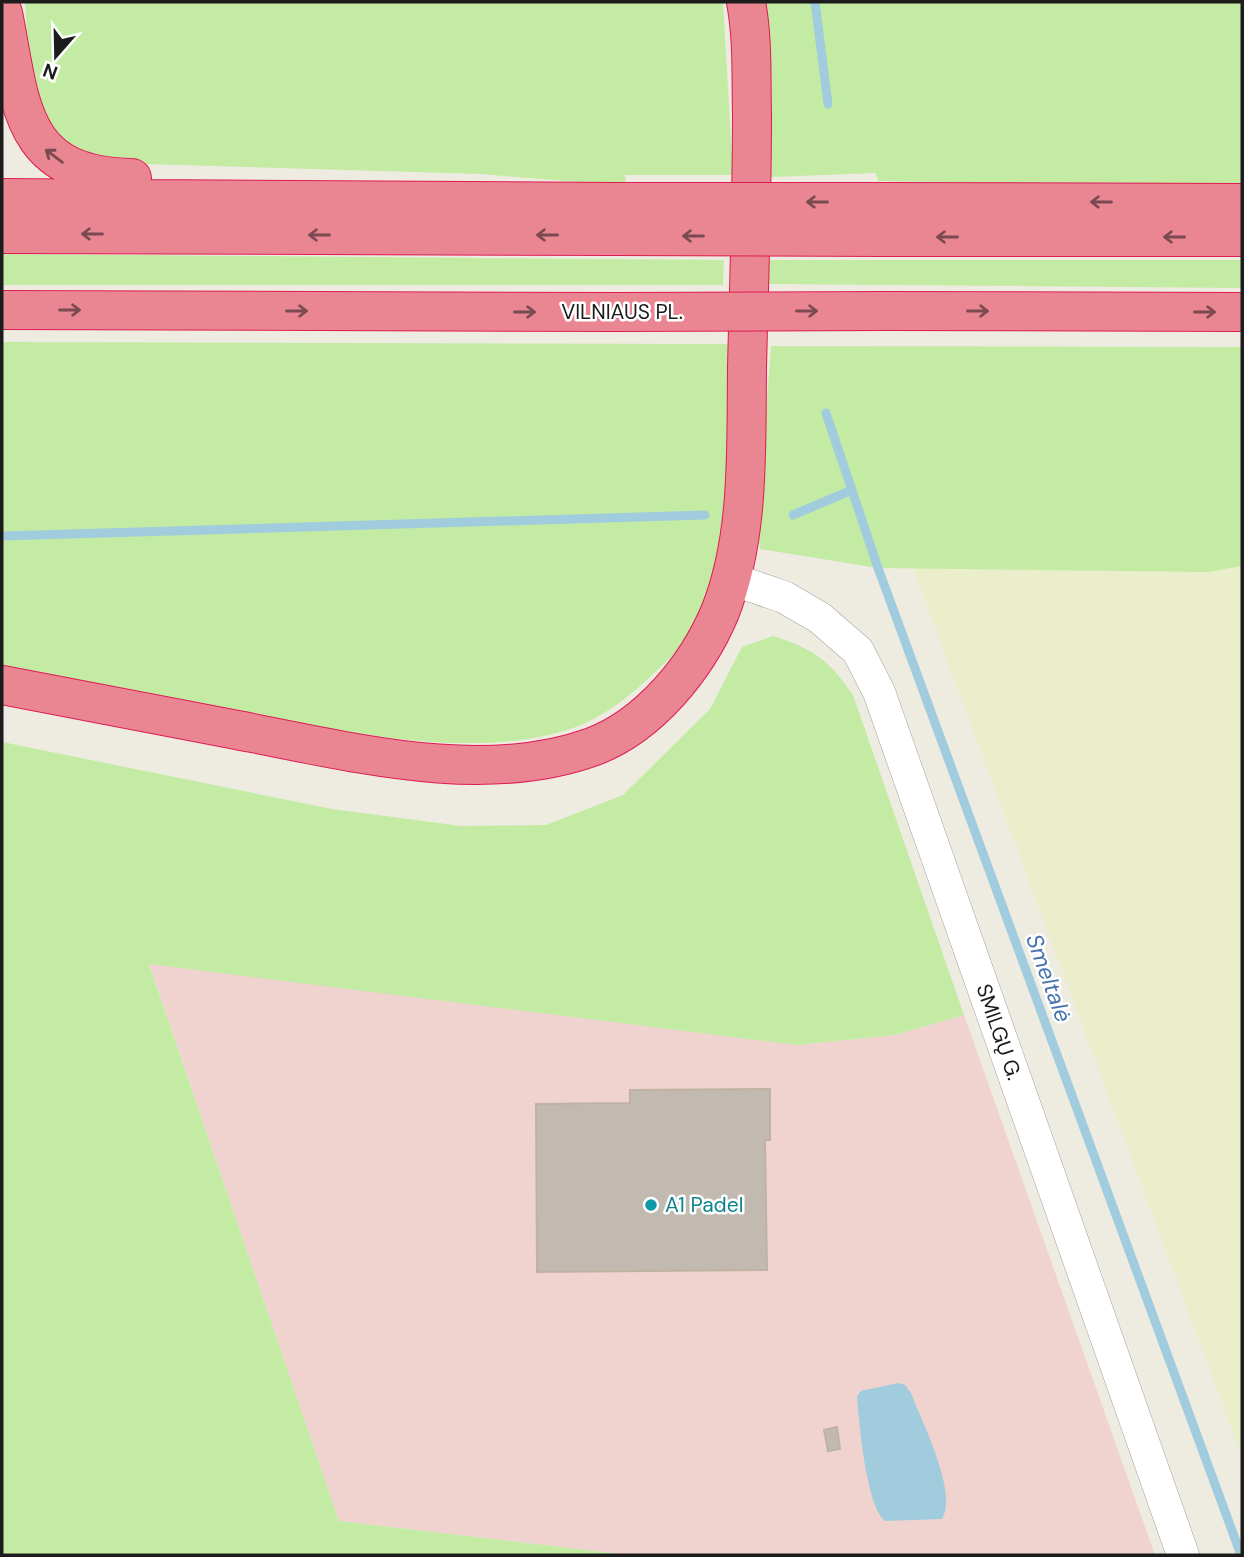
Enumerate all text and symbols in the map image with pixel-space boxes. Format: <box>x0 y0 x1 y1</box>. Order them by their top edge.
north arrow <box>21 21 91 91</box>
text: N <box>40 57 61 86</box>
one-way arrow <box>46 149 64 164</box>
one-way arrow <box>806 195 829 209</box>
one-way arrow <box>1089 195 1112 209</box>
one-way arrow <box>80 227 103 241</box>
one-way arrow <box>308 228 331 242</box>
one-way arrow <box>535 228 558 242</box>
one-way arrow <box>682 229 705 243</box>
one-way arrow <box>935 230 958 244</box>
one-way arrow <box>1163 230 1186 244</box>
street label: VILNIAUS PL. <box>561 298 683 326</box>
one-way arrow <box>58 303 81 317</box>
one-way arrow <box>286 304 309 318</box>
one-way arrow <box>795 304 818 318</box>
one-way arrow <box>966 304 989 318</box>
one-way arrow <box>513 305 536 319</box>
one-way arrow <box>1193 305 1216 319</box>
water label: Smeltalė <box>1019 930 1079 1026</box>
street label: SMILGŲ G. <box>970 980 1028 1084</box>
place label: A1 Padel <box>665 1191 743 1219</box>
marker: A1 Padel <box>643 1197 659 1213</box>

